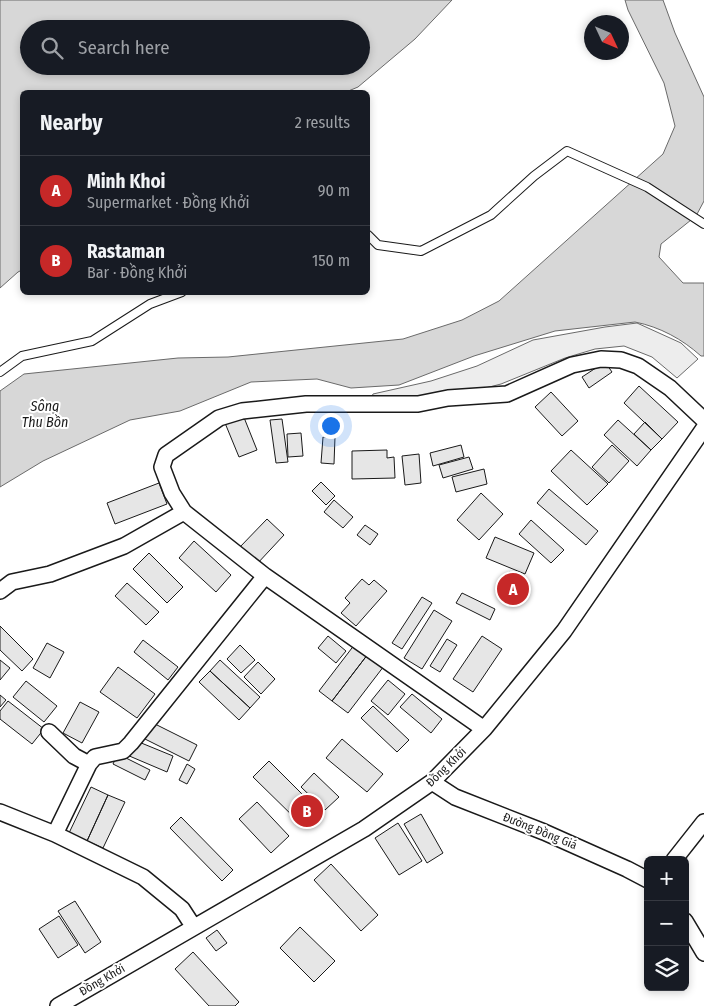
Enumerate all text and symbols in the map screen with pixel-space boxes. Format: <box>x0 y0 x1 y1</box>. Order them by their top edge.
north arrow <box>584 15 629 60</box>
search box <box>20 20 370 75</box>
icon: search <box>38 34 66 62</box>
text: Search here <box>78 36 170 59</box>
text: Nearby <box>40 110 102 136</box>
text: 2 results <box>295 113 350 132</box>
text: Minh Khoi <box>87 170 166 193</box>
text: A <box>52 181 60 200</box>
text: 90 m <box>318 181 350 200</box>
text: Supermarket · Đồng Khởi <box>87 193 250 212</box>
text: Rastaman <box>87 240 165 263</box>
text: B <box>52 251 60 270</box>
text: 150 m <box>312 251 350 270</box>
text: Bar · Đồng Khởi <box>87 263 187 282</box>
water label: Sông Thu Bồn <box>22 398 68 431</box>
your location <box>318 413 344 439</box>
pin: A <box>497 570 529 608</box>
street label: Đồng Khởi <box>422 744 469 790</box>
pin: B <box>291 792 323 830</box>
street label: Đường Đồng Giá <box>501 809 580 852</box>
map controls <box>644 856 689 991</box>
button: + <box>644 856 689 901</box>
button: − <box>644 901 689 946</box>
button: layers <box>644 946 689 991</box>
street label: Đồng Khởi <box>76 960 127 999</box>

